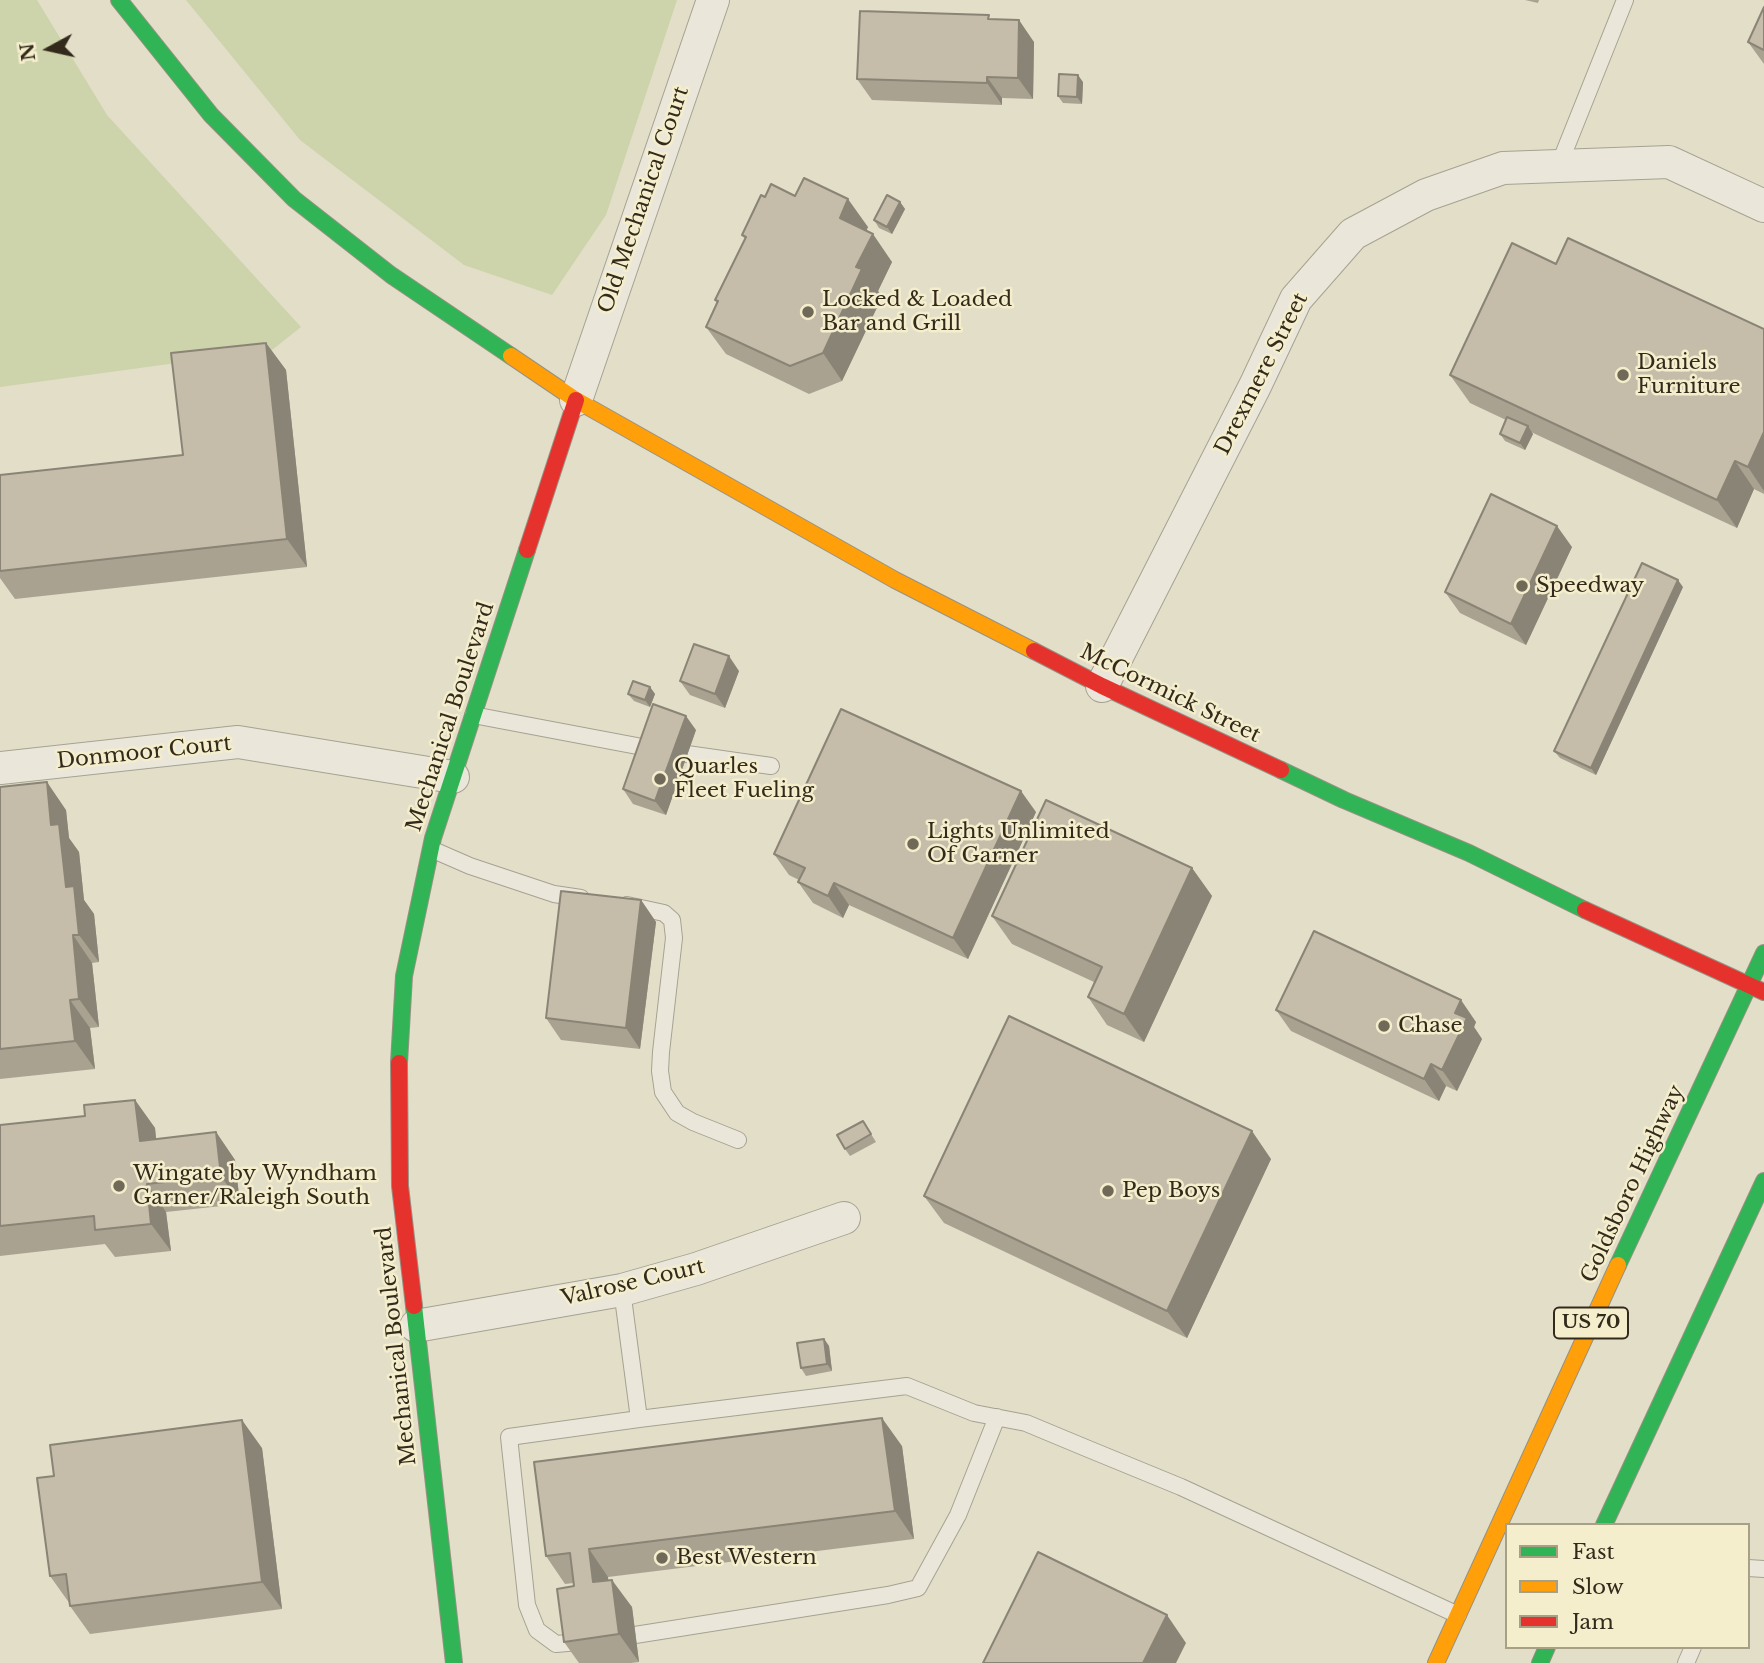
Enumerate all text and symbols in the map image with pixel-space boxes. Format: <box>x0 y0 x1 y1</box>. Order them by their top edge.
north arrow <box>14 14 84 84</box>
text: N <box>15 42 40 62</box>
street label: Old Mechanical Court <box>593 83 695 317</box>
place label: Locked & Loaded Bar and Grill <box>822 287 1012 337</box>
street label: Drexmere Street <box>1210 289 1314 459</box>
marker: Locked & Loaded Bar and Grill <box>800 304 816 320</box>
place label: Daniels Furniture <box>1637 350 1741 400</box>
marker: Daniels Furniture <box>1615 367 1631 383</box>
place label: Speedway <box>1536 573 1644 599</box>
marker: Speedway <box>1514 578 1530 594</box>
street label: Mechanical Boulevard <box>402 599 500 835</box>
street label: McCormick Street <box>1076 639 1264 749</box>
street label: Donmoor Court <box>55 731 233 775</box>
place label: Quarles Fleet Fueling <box>674 754 814 804</box>
marker: Quarles Fleet Fueling <box>652 771 668 787</box>
place label: Lights Unlimited Of Garner <box>927 819 1110 869</box>
marker: Lights Unlimited Of Garner <box>905 836 921 852</box>
place label: Chase <box>1398 1013 1462 1039</box>
marker: Chase <box>1376 1018 1392 1034</box>
street label: Goldsboro Highway <box>1576 1081 1690 1287</box>
place label: Wingate by Wyndham Garner/Raleigh South <box>133 1161 377 1211</box>
marker: Wingate by Wyndham Garner/Raleigh South <box>111 1178 127 1194</box>
place label: Pep Boys <box>1122 1178 1220 1204</box>
marker: Pep Boys <box>1100 1183 1116 1199</box>
street label: Mechanical Boulevard <box>372 1225 422 1467</box>
street label: Valrose Court <box>559 1254 707 1312</box>
road number: US 70 <box>1554 1308 1628 1338</box>
legend <box>1505 1523 1750 1649</box>
text: Fast <box>1572 1539 1614 1565</box>
place label: Best Western <box>676 1545 817 1571</box>
marker: Best Western <box>654 1550 670 1566</box>
text: Slow <box>1572 1574 1624 1600</box>
text: Jam <box>1572 1609 1614 1635</box>

